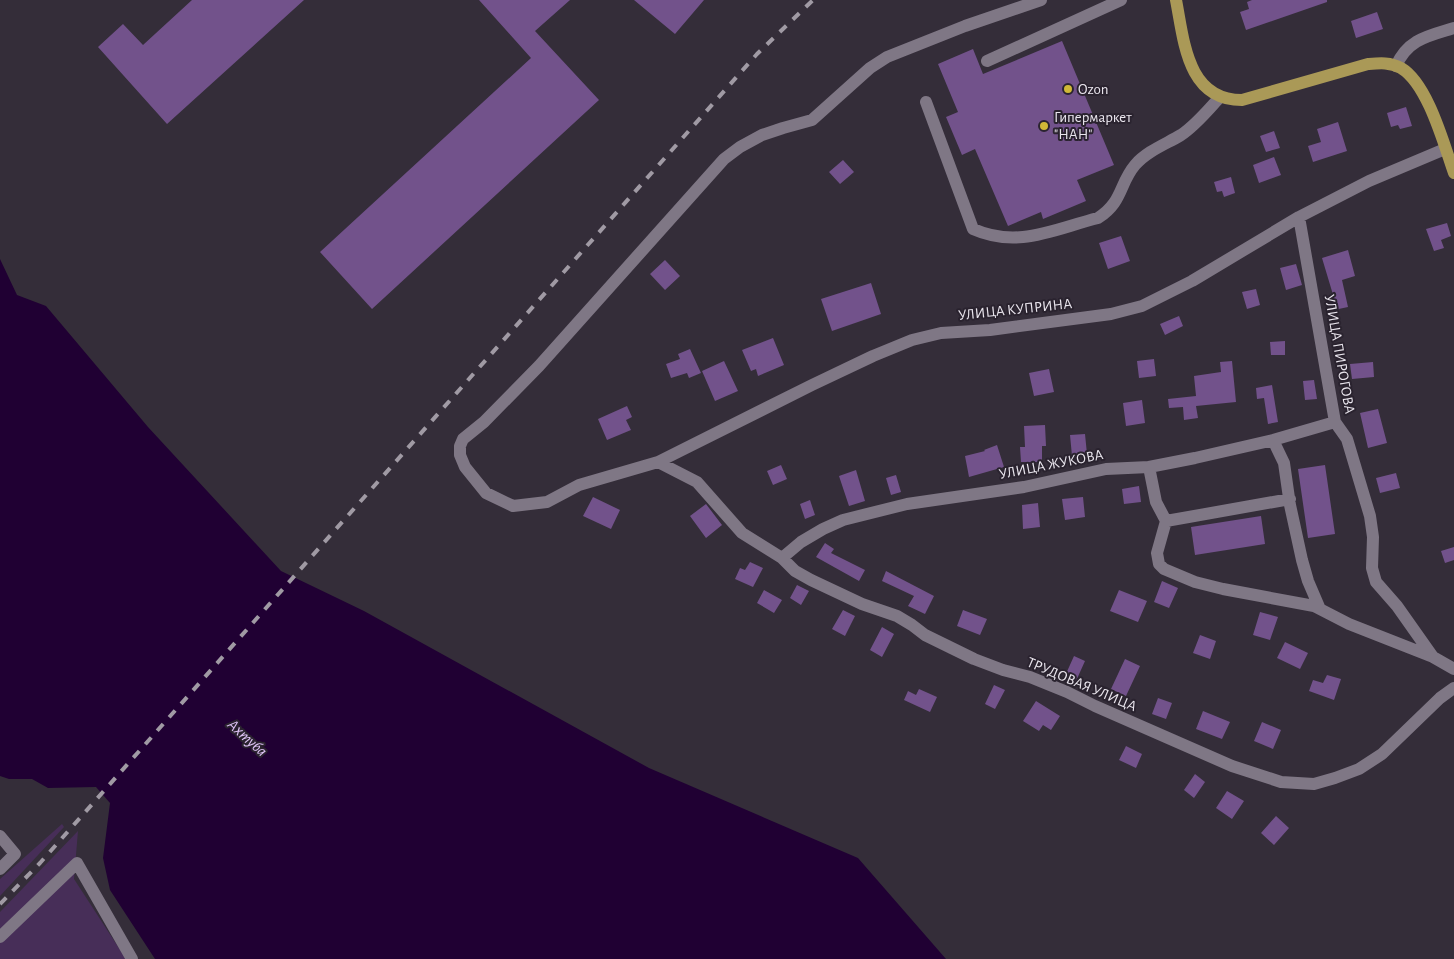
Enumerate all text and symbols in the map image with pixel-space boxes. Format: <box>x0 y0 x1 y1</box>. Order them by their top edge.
place label: Ozon <box>1078 82 1108 97</box>
marker: Ozon <box>1062 83 1074 95</box>
place label: Гипермаркет "НАН" <box>1054 110 1132 142</box>
marker: Гипермаркет "НАН" <box>1038 120 1050 132</box>
street label: УЛИЦА ПИРОГОВА <box>1322 293 1357 415</box>
street label: УЛИЦА КУПРИНА <box>957 296 1073 323</box>
street label: УЛИЦА ЖУКОВА <box>998 447 1105 482</box>
street label: ТРУДОВАЯ УЛИЦА <box>1025 655 1139 714</box>
water label: Ахтуба <box>224 715 270 759</box>

